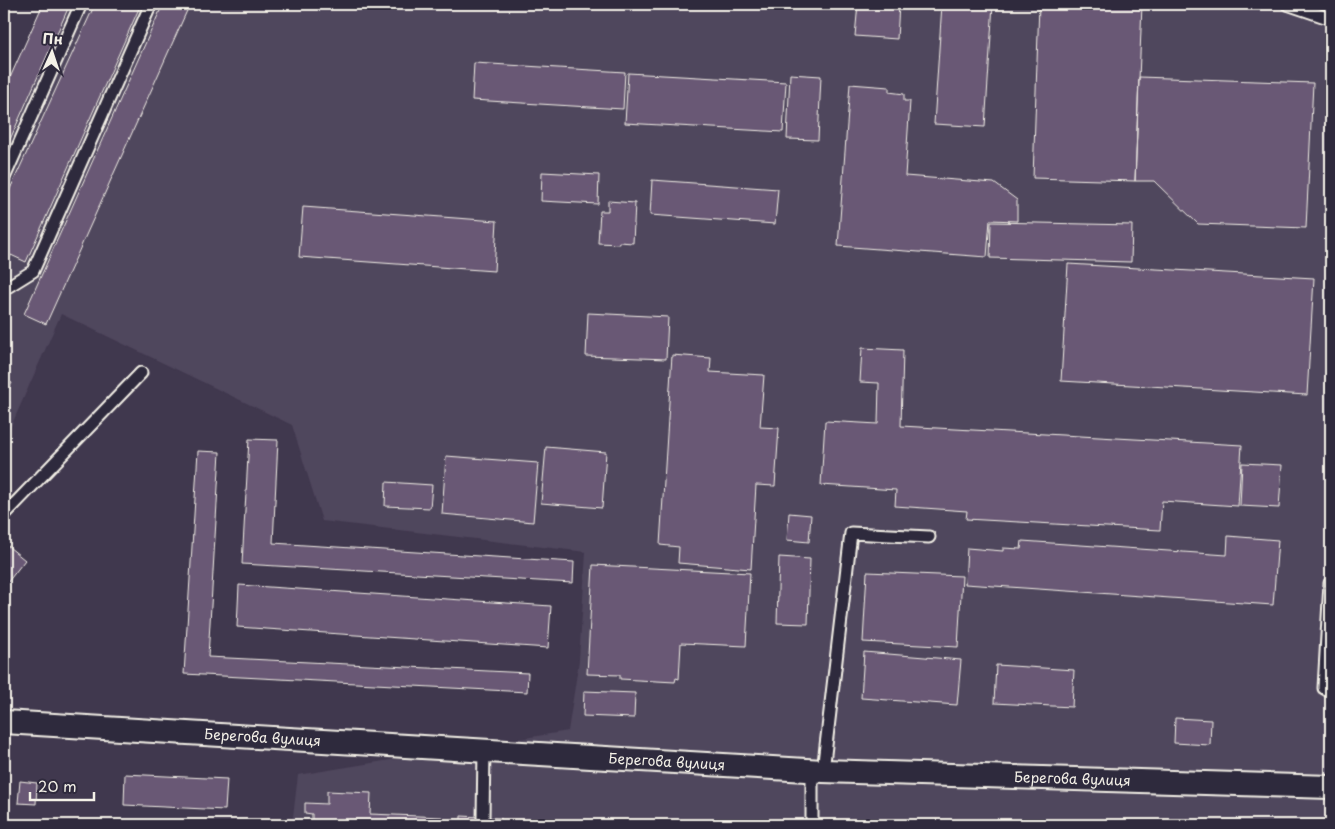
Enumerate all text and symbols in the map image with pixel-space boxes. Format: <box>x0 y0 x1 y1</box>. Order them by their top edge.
north arrow <box>28 28 78 78</box>
text: Пн <box>42 28 63 50</box>
street label: Берегова вулиця <box>204 723 321 751</box>
street label: Берегова вулиця <box>608 747 726 775</box>
street label: Берегова вулиця <box>1014 766 1131 791</box>
scale bar <box>30 769 94 801</box>
text: 20 m <box>38 774 77 797</box>

